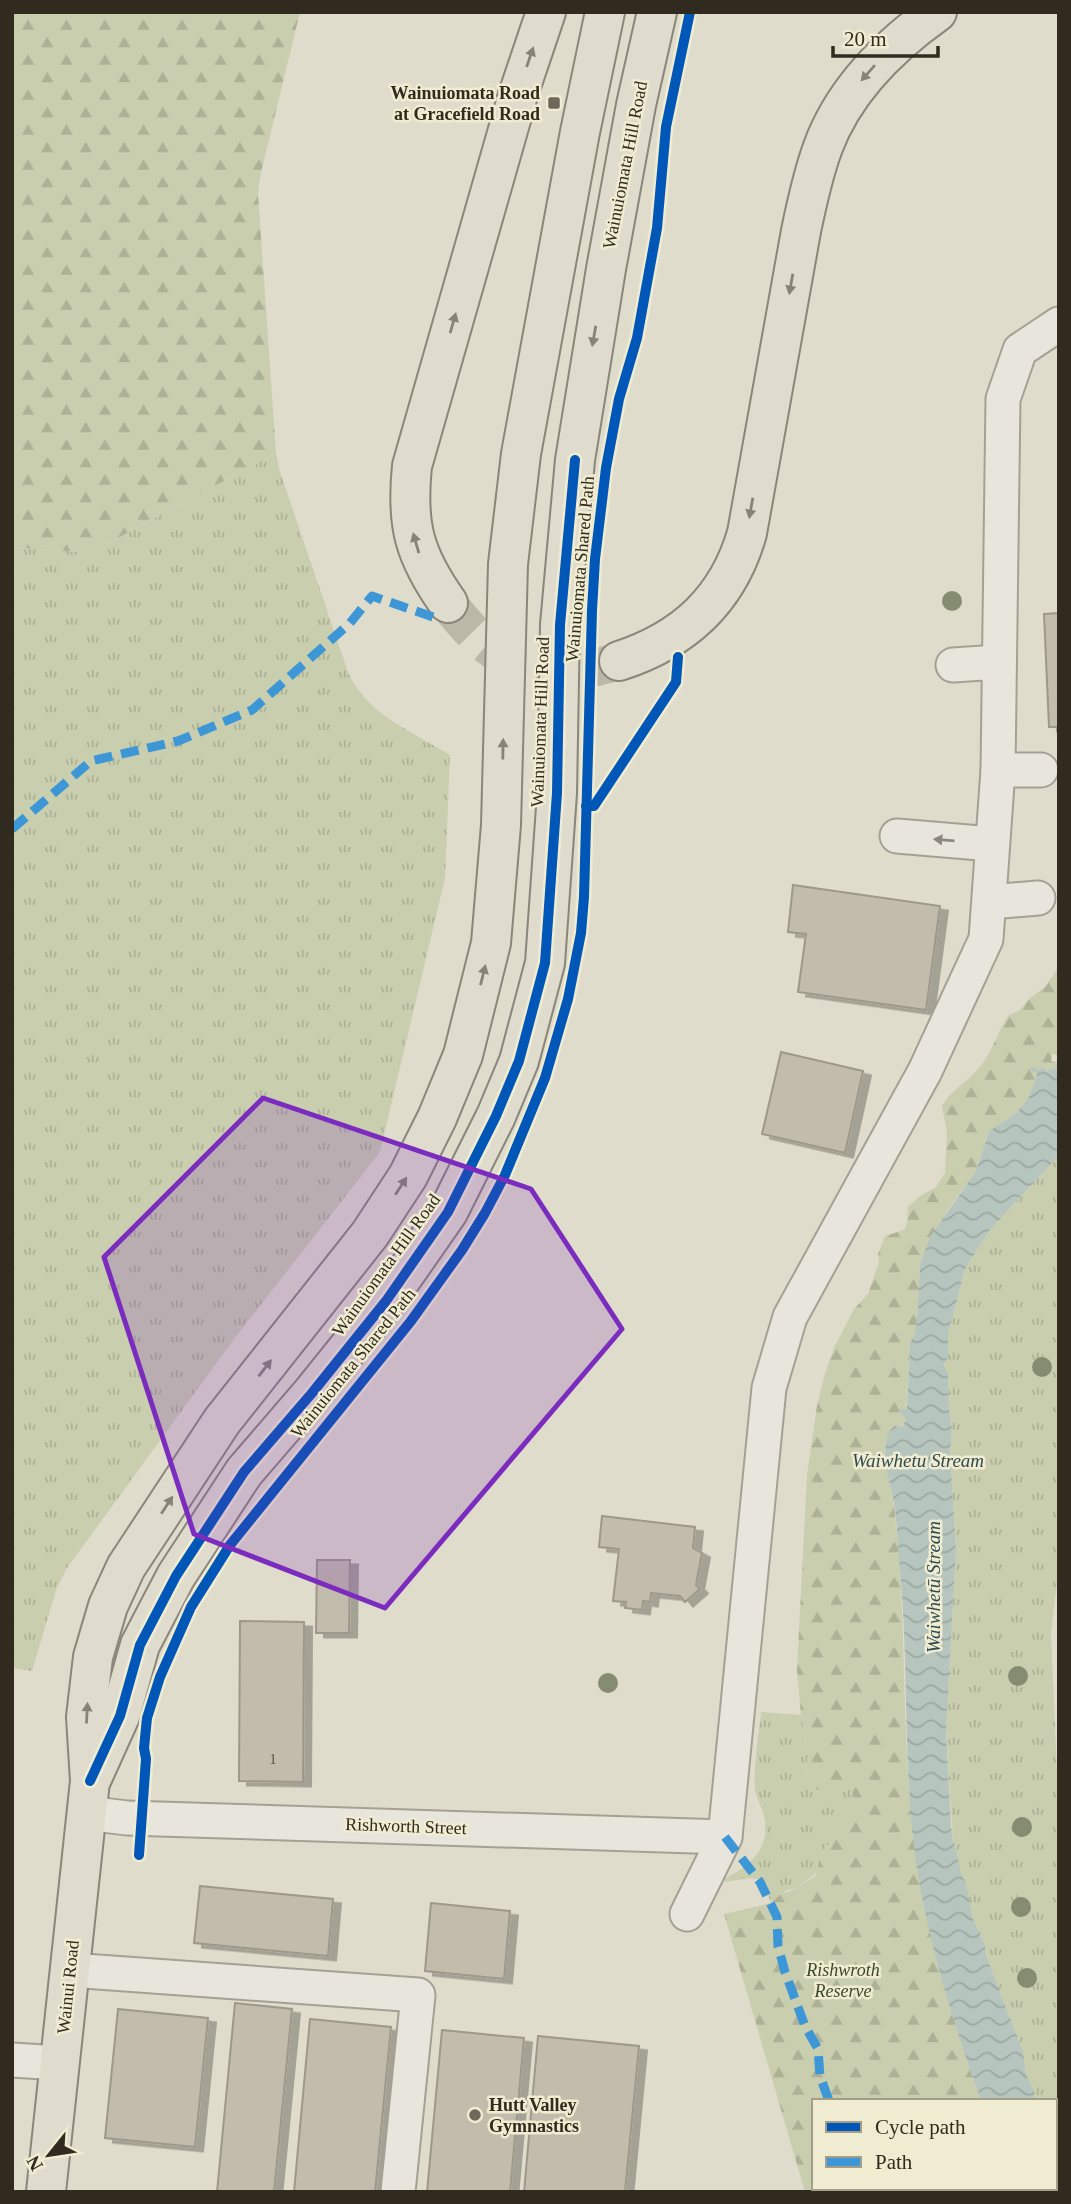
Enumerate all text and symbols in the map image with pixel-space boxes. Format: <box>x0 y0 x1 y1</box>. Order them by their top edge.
scale bar <box>833 14 938 58</box>
text: 20 m <box>844 27 887 51</box>
one-way arrow <box>526 47 536 68</box>
one-way arrow <box>861 65 876 82</box>
street label: Wainuiomata Hill Road <box>599 79 651 251</box>
place label: Wainuiomata Road at Gracefield Road <box>390 83 540 124</box>
marker: Wainuiomata Road at Gracefield Road <box>546 95 562 111</box>
one-way arrow <box>785 273 796 295</box>
one-way arrow <box>448 312 458 333</box>
one-way arrow <box>588 325 599 347</box>
street label: Wainuiomata Shared Path <box>562 475 598 663</box>
one-way arrow <box>745 497 756 519</box>
one-way arrow <box>410 533 420 554</box>
street label: Wainuiomata Hill Road <box>527 636 553 808</box>
one-way arrow <box>497 737 508 759</box>
one-way arrow <box>933 834 955 845</box>
one-way arrow <box>478 964 489 986</box>
one-way arrow <box>395 1176 408 1196</box>
street label: Wainuiomata Hill Road <box>328 1190 444 1340</box>
street label: Wainuiomata Shared Path <box>287 1284 419 1442</box>
one-way arrow <box>257 1359 272 1377</box>
water label: Waiwhetu Stream <box>852 1450 984 1471</box>
one-way arrow <box>161 1495 174 1515</box>
water label: Waiwhetū Stream <box>923 1521 944 1653</box>
one-way arrow <box>82 1702 93 1724</box>
house number: 1 <box>270 1752 277 1767</box>
street label: Rishworth Street <box>345 1814 467 1838</box>
street label: Wainui Road <box>53 1939 83 2035</box>
park label: Rishwroth Reserve <box>805 1960 880 2001</box>
place label: Hutt Valley Gymnastics <box>489 2095 579 2136</box>
legend <box>812 2099 1057 2190</box>
marker: Hutt Valley Gymnastics <box>467 2107 483 2123</box>
text: Cycle path <box>875 2115 966 2139</box>
north arrow <box>14 2120 84 2190</box>
text: Path <box>875 2150 913 2174</box>
text: N <box>22 2152 47 2174</box>

